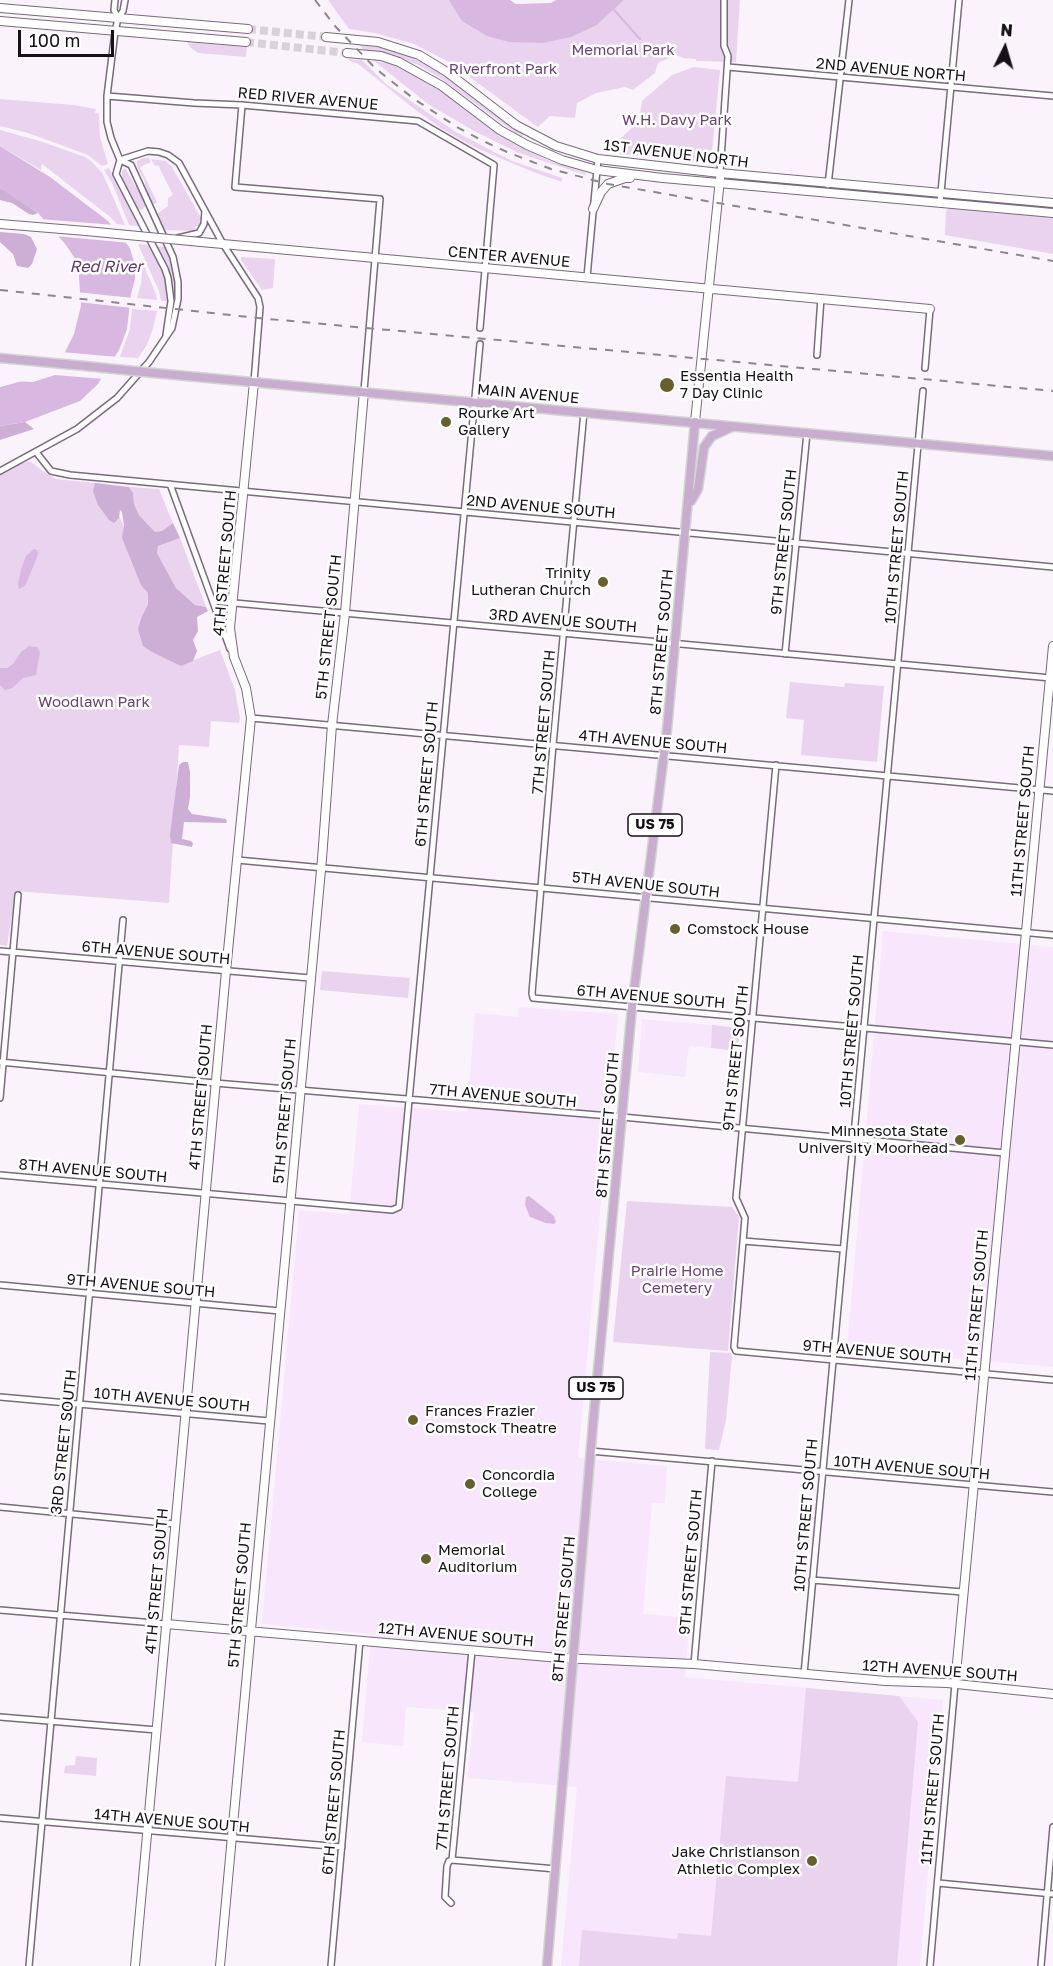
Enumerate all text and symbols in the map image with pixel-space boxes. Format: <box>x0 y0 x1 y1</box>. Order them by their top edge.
scale bar <box>21 18 117 56</box>
north arrow <box>975 18 1035 78</box>
text: N <box>1000 20 1013 41</box>
text: 100 m <box>29 29 80 51</box>
park label: Memorial Park <box>571 41 675 59</box>
street label: 2ND AVENUE NORTH <box>815 54 967 86</box>
park label: Riverfront Park <box>449 60 557 78</box>
street label: RED RIVER AVENUE <box>237 84 379 114</box>
park label: W.H. Davy Park <box>622 111 732 129</box>
street label: 1ST AVENUE NORTH <box>602 136 750 172</box>
street label: CENTER AVENUE <box>447 243 571 271</box>
water label: Red River <box>69 257 143 277</box>
place label: Essentia Health 7 Day Clinic <box>680 367 793 402</box>
marker: Essentia Health 7 Day Clinic <box>658 376 676 394</box>
street label: MAIN AVENUE <box>476 381 580 407</box>
place label: Rourke Art Gallery <box>458 404 535 439</box>
marker: Rourke Art Gallery <box>439 415 453 429</box>
street label: 9TH STREET SOUTH <box>767 468 801 616</box>
street label: 10TH STREET SOUTH <box>881 470 913 624</box>
street label: 4TH STREET SOUTH <box>210 489 240 637</box>
street label: 2ND AVENUE SOUTH <box>466 492 616 522</box>
street label: 5TH STREET SOUTH <box>312 553 346 701</box>
place label: Trinity Lutheran Church <box>471 564 591 599</box>
street label: 8TH STREET SOUTH <box>647 568 677 716</box>
marker: Trinity Lutheran Church <box>596 575 610 589</box>
street label: 3RD AVENUE SOUTH <box>488 606 638 636</box>
street label: 7TH STREET SOUTH <box>529 649 559 795</box>
park label: Woodlawn Park <box>38 693 150 711</box>
street label: 6TH STREET SOUTH <box>412 700 442 848</box>
street label: 4TH AVENUE SOUTH <box>578 727 728 757</box>
street label: 11TH STREET SOUTH <box>1007 745 1039 897</box>
road number: US 75 <box>628 814 682 836</box>
street label: 5TH AVENUE SOUTH <box>571 868 721 902</box>
place label: Comstock House <box>687 920 809 938</box>
marker: Comstock House <box>668 922 682 936</box>
street label: 6TH AVENUE SOUTH <box>81 938 231 968</box>
street label: 10TH STREET SOUTH <box>836 954 868 1108</box>
street label: 6TH AVENUE SOUTH <box>576 982 726 1012</box>
street label: 9TH STREET SOUTH <box>719 984 753 1132</box>
street label: 4TH STREET SOUTH <box>186 1023 216 1171</box>
street label: 5TH STREET SOUTH <box>270 1038 300 1184</box>
street label: 8TH STREET SOUTH <box>593 1051 623 1199</box>
street label: 7TH AVENUE SOUTH <box>429 1081 577 1111</box>
place label: Minnesota State University Moorhead <box>798 1122 948 1157</box>
marker: Minnesota State University Moorhead <box>953 1133 967 1147</box>
street label: 8TH AVENUE SOUTH <box>18 1156 168 1186</box>
street label: 11TH STREET SOUTH <box>961 1229 993 1381</box>
park label: Prairie Home Cemetery <box>631 1262 723 1297</box>
street label: 9TH AVENUE SOUTH <box>66 1271 216 1301</box>
street label: 9TH AVENUE SOUTH <box>802 1337 952 1367</box>
street label: 3RD STREET SOUTH <box>47 1368 81 1516</box>
road number: US 75 <box>569 1377 623 1399</box>
street label: 10TH AVENUE SOUTH <box>93 1384 251 1416</box>
place label: Frances Frazier Comstock Theatre <box>425 1402 557 1437</box>
marker: Frances Frazier Comstock Theatre <box>406 1413 420 1427</box>
street label: 10TH STREET SOUTH <box>790 1438 822 1592</box>
street label: 10TH AVENUE SOUTH <box>833 1452 991 1484</box>
place label: Concordia College <box>482 1466 555 1501</box>
marker: Concordia College <box>463 1477 477 1491</box>
street label: 9TH STREET SOUTH <box>676 1488 706 1636</box>
street label: 4TH STREET SOUTH <box>142 1507 172 1655</box>
street label: 5TH STREET SOUTH <box>225 1522 255 1668</box>
street label: 8TH STREET SOUTH <box>549 1535 579 1683</box>
place label: Memorial Auditorium <box>438 1541 517 1576</box>
marker: Memorial Auditorium <box>419 1552 433 1566</box>
street label: 12TH AVENUE SOUTH <box>378 1619 534 1651</box>
street label: 12TH AVENUE SOUTH <box>862 1657 1018 1685</box>
street label: 7TH STREET SOUTH <box>433 1705 463 1851</box>
street label: 11TH STREET SOUTH <box>917 1713 949 1865</box>
street label: 6TH STREET SOUTH <box>319 1728 349 1876</box>
street label: 14TH AVENUE SOUTH <box>93 1805 251 1837</box>
place label: Jake Christianson Athletic Complex <box>671 1843 800 1878</box>
marker: Jake Christianson Athletic Complex <box>805 1854 819 1868</box>

